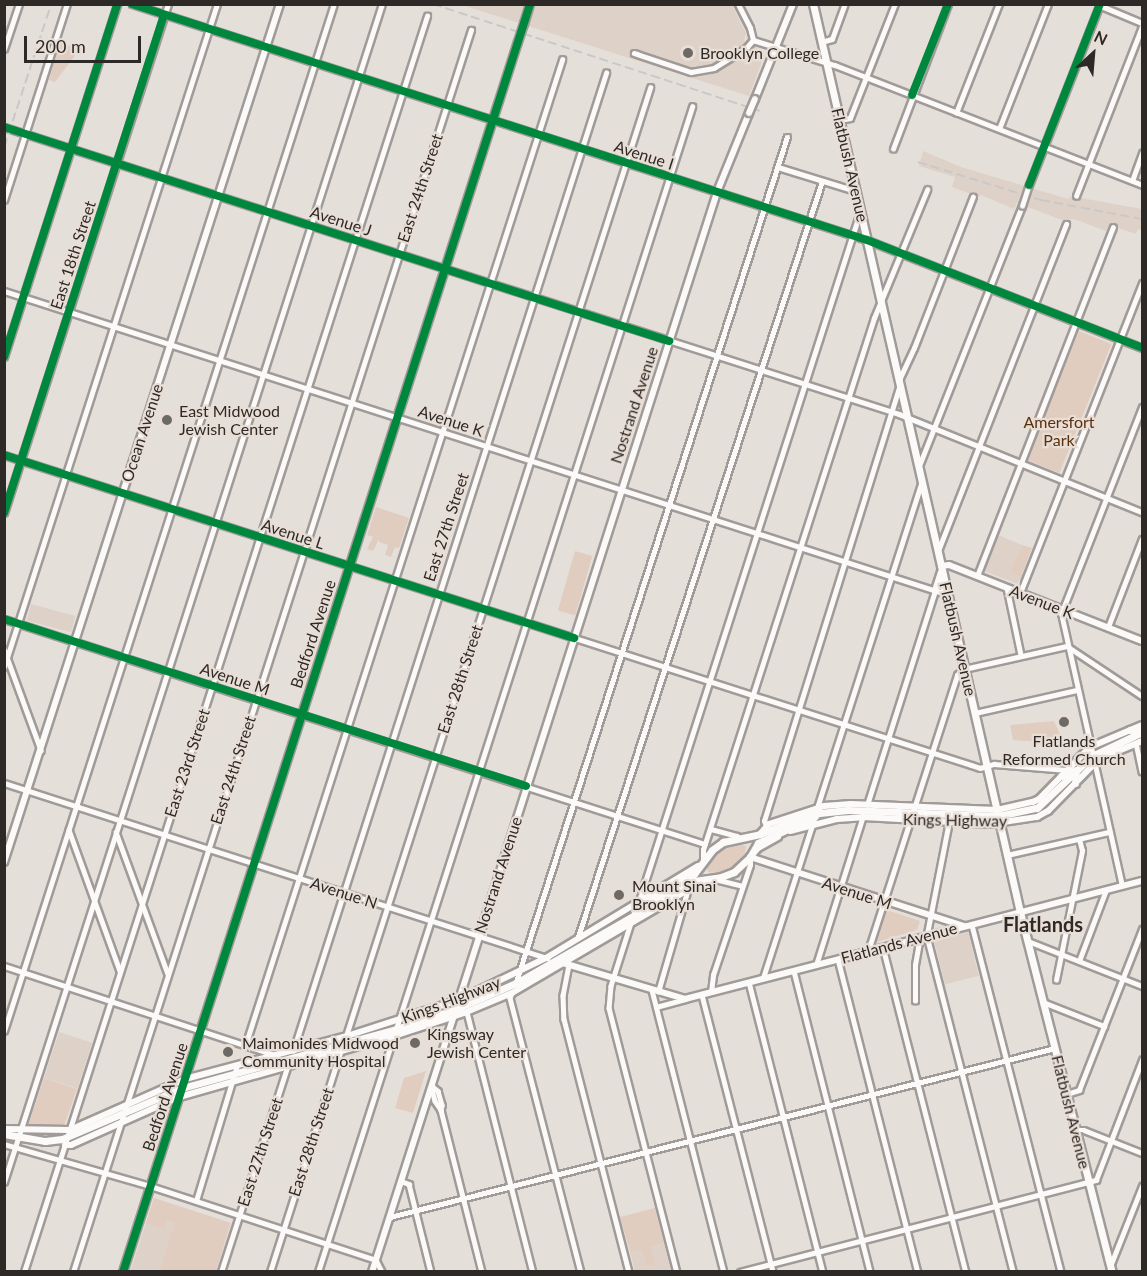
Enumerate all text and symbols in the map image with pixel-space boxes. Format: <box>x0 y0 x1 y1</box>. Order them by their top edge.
scale bar <box>27 24 144 62</box>
north arrow <box>1063 24 1123 84</box>
text: N <box>1091 26 1111 49</box>
text: 200 m <box>35 35 86 57</box>
place label: Brooklyn College <box>700 43 819 63</box>
marker: Brooklyn College <box>681 46 695 60</box>
street label: Flatbush Avenue <box>827 106 873 224</box>
street label: East 24th Street <box>393 131 447 245</box>
street label: Avenue I <box>612 136 676 174</box>
street label: East 18th Street <box>46 198 100 312</box>
street label: Avenue J <box>308 202 374 240</box>
street label: Nostrand Avenue <box>606 344 662 466</box>
street label: Ocean Avenue <box>117 381 167 485</box>
place label: East Midwood Jewish Center <box>179 401 280 439</box>
street label: Avenue K <box>416 401 486 441</box>
park label: Amersfort Park <box>1023 412 1095 450</box>
marker: East Midwood Jewish Center <box>160 413 174 427</box>
street label: East 27th Street <box>419 470 473 584</box>
street label: Avenue L <box>259 515 327 553</box>
street label: Bedford Avenue <box>286 577 340 691</box>
street label: Flatbush Avenue <box>935 580 981 698</box>
street label: Avenue K <box>1007 581 1077 623</box>
street label: East 28th Street <box>433 622 487 736</box>
street label: Avenue M <box>198 659 272 699</box>
street label: East 23rd Street <box>160 706 214 820</box>
street label: East 24th Street <box>206 713 260 827</box>
marker: Flatlands Reformed Church <box>1057 715 1071 729</box>
place label: Flatlands Reformed Church <box>1002 731 1126 769</box>
street label: Kings Highway <box>903 809 1007 831</box>
street label: Nostrand Avenue <box>470 814 526 936</box>
street label: Avenue N <box>308 873 380 913</box>
street label: Avenue M <box>820 873 894 913</box>
place label: Mount Sinai Brooklyn <box>632 876 716 914</box>
marker: Mount Sinai Brooklyn <box>610 886 628 904</box>
district label: Flatlands <box>1003 912 1083 936</box>
street label: Flatlands Avenue <box>839 918 959 968</box>
street label: Kings Highway <box>399 972 503 1028</box>
place label: Kingsway Jewish Center <box>427 1024 526 1062</box>
place label: Maimonides Midwood Community Hospital <box>242 1033 399 1071</box>
marker: Kingsway Jewish Center <box>408 1036 422 1050</box>
street label: Bedford Avenue <box>138 1040 192 1154</box>
marker: Maimonides Midwood Community Hospital <box>219 1043 237 1061</box>
street label: Flatbush Avenue <box>1048 1053 1094 1171</box>
street label: East 28th Street <box>284 1085 338 1199</box>
street label: East 27th Street <box>233 1095 287 1209</box>

